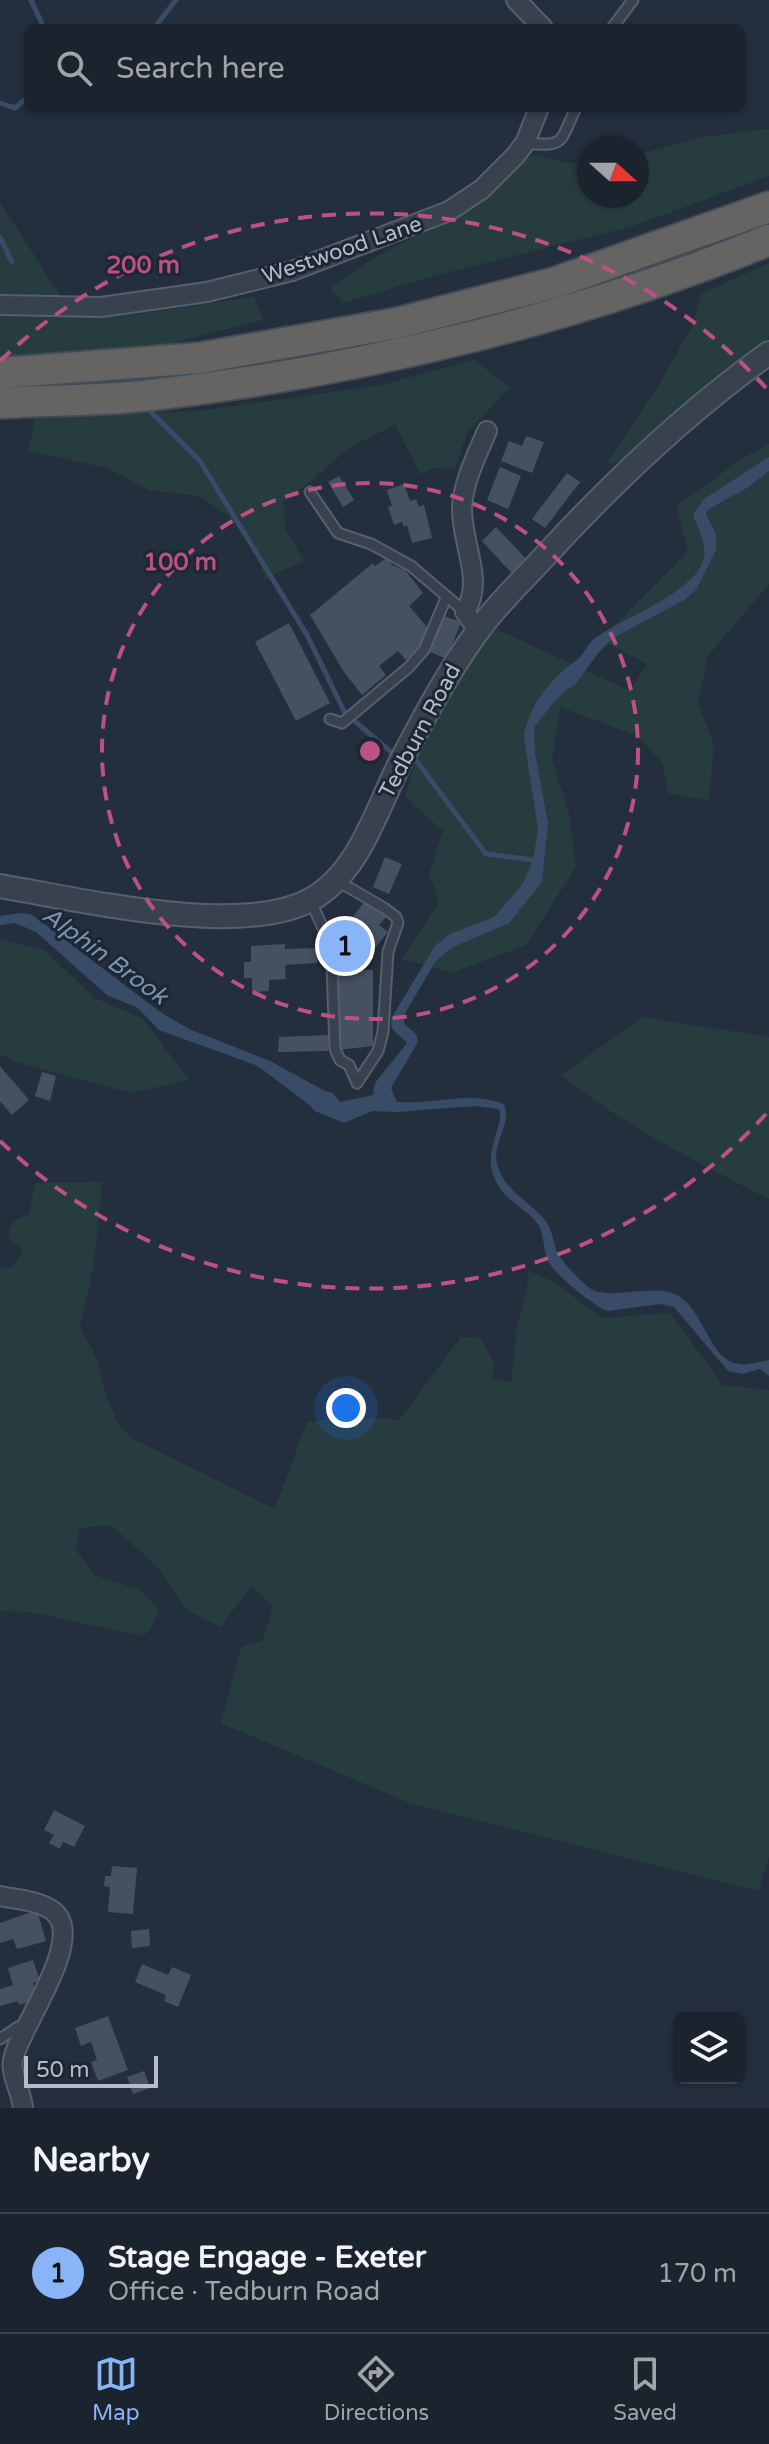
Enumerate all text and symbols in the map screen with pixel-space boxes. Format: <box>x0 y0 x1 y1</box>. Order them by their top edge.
search box <box>24 24 745 112</box>
icon: search <box>52 46 96 90</box>
text: Search here <box>116 50 285 87</box>
north arrow <box>577 136 649 208</box>
street label: Westwood Lane <box>259 211 425 289</box>
text: 200 m <box>106 251 180 280</box>
text: 100 m <box>143 548 217 577</box>
street label: Tedburn Road <box>374 659 466 803</box>
centre of rings <box>356 737 384 765</box>
water label: Alphin Brook <box>37 901 175 1012</box>
pin: 1 <box>319 916 371 976</box>
your location <box>326 1388 366 1428</box>
map controls <box>673 2012 745 2084</box>
button: layers <box>673 2012 745 2084</box>
scale bar <box>24 2052 158 2088</box>
text: 50 m <box>36 2057 90 2083</box>
text: Nearby <box>32 2140 150 2181</box>
text: Stage Engage - Exeter <box>108 2239 426 2276</box>
text: 1 <box>50 2258 66 2289</box>
text: 170 m <box>657 2258 737 2289</box>
text: Office · Tedburn Road <box>108 2276 380 2307</box>
tab: Map <box>92 2352 140 2426</box>
tab: Directions <box>324 2352 429 2426</box>
tab: Saved <box>613 2352 677 2426</box>

